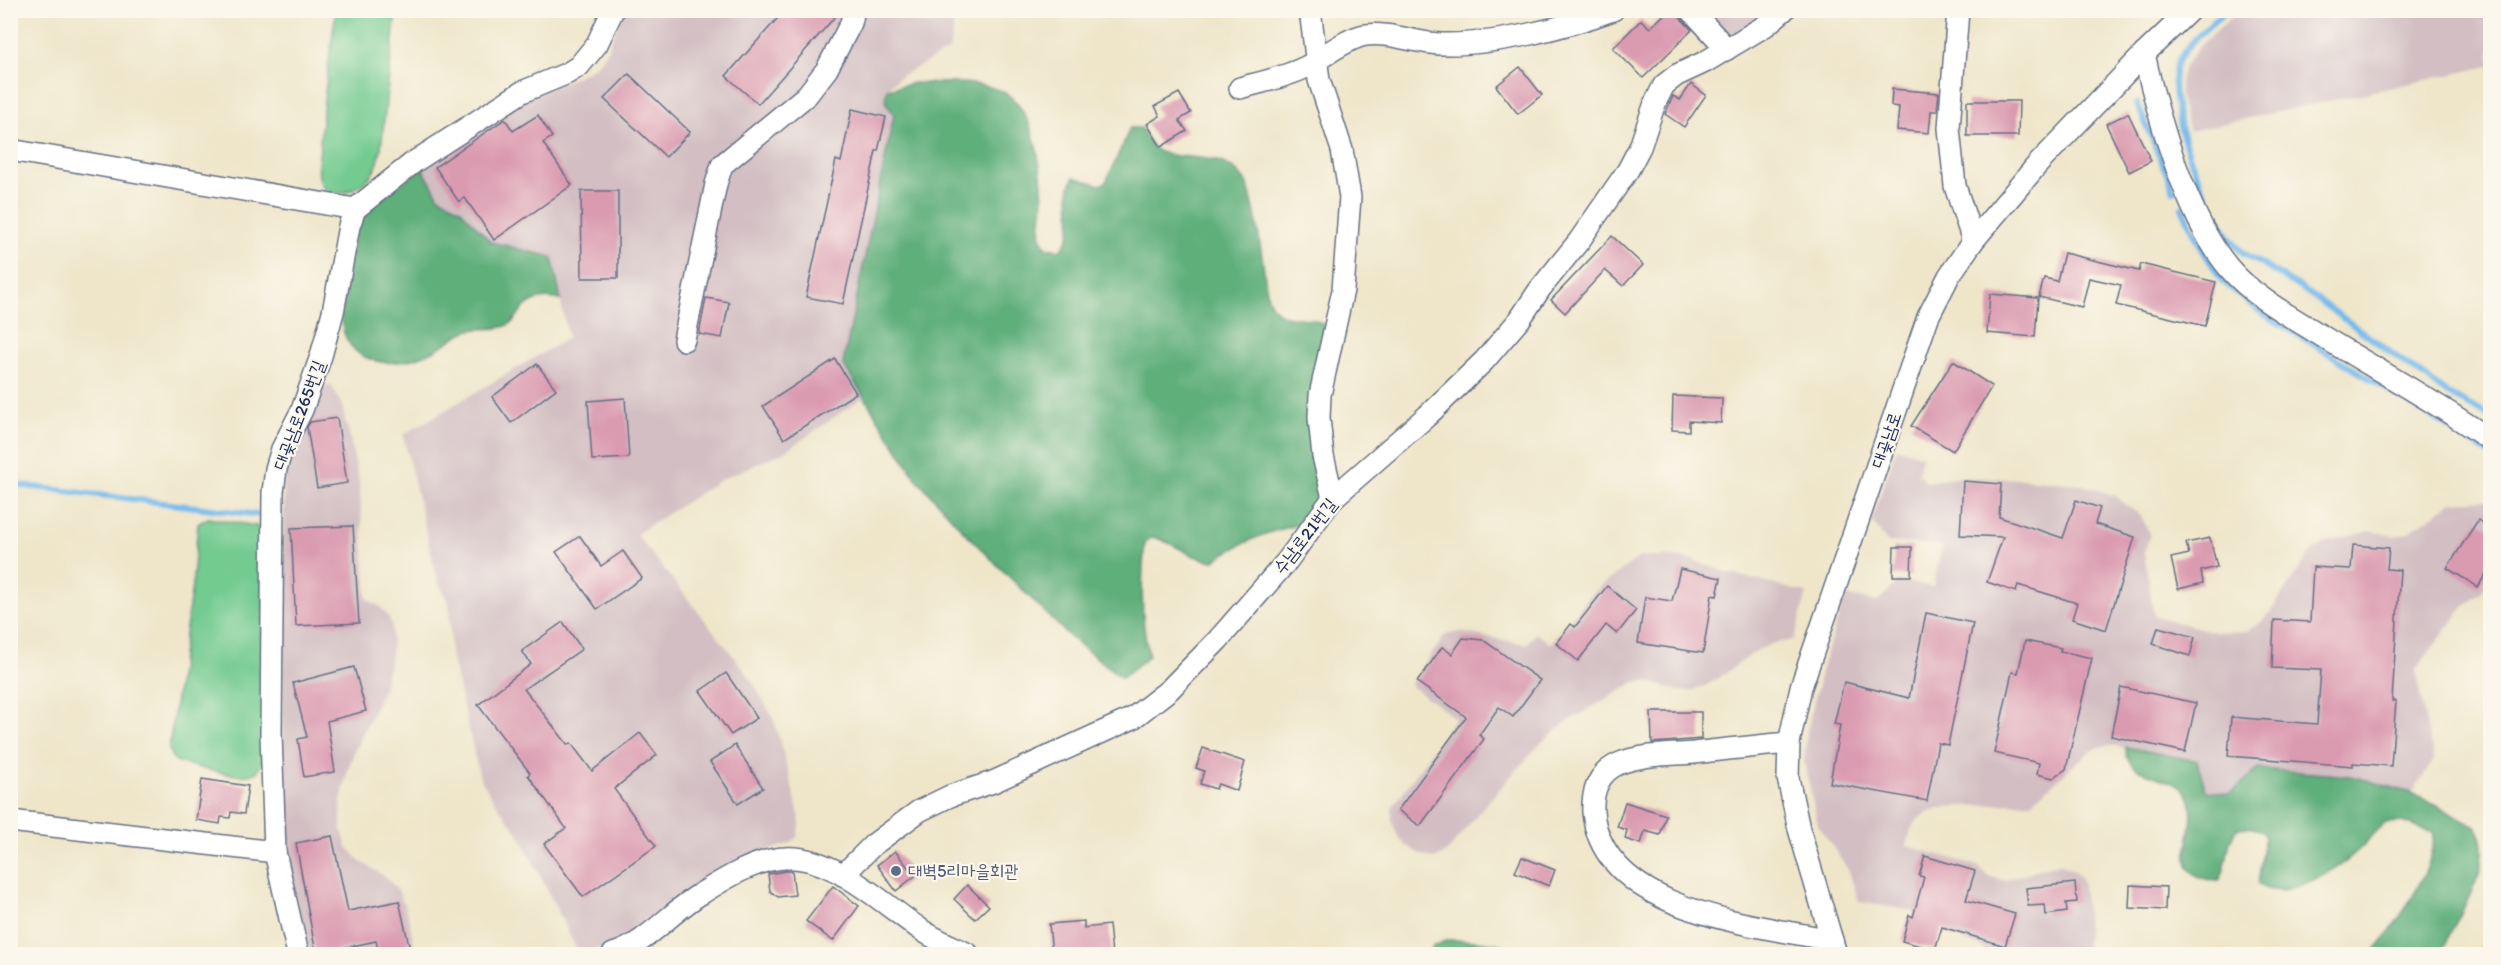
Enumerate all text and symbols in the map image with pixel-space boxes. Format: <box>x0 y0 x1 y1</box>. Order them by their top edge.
street label: 대곶남로265번길 <box>268 357 330 473</box>
street label: 대곶남로 <box>1866 409 1906 471</box>
street label: 수남로21번길 <box>1269 493 1342 578</box>
place label: 대벽5리마을회관 <box>908 860 1019 882</box>
marker: 대벽5리마을회관 <box>889 864 903 878</box>

